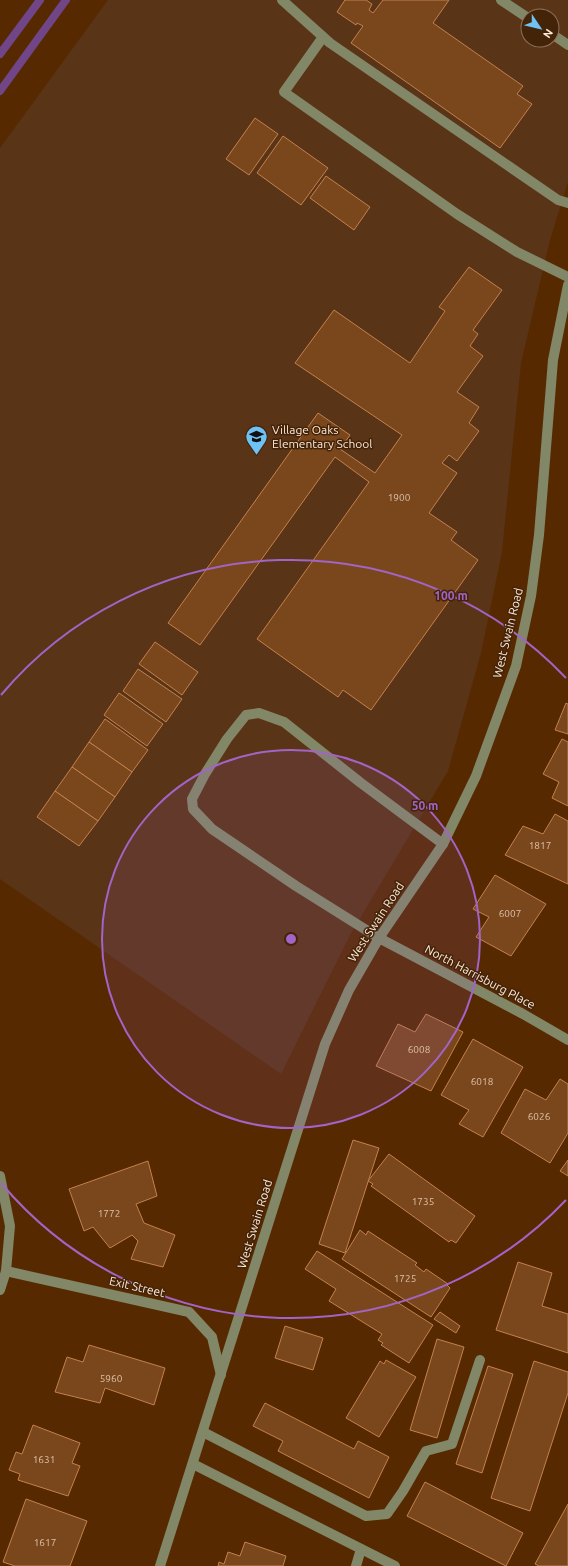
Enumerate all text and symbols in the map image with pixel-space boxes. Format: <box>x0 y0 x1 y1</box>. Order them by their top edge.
north arrow <box>520 8 560 48</box>
text: N <box>541 27 555 41</box>
place label: Village Oaks Elementary School <box>272 423 372 450</box>
school or university icon: Village Oaks Elementary School <box>243 424 269 457</box>
house number: 1900 <box>388 492 411 503</box>
street label: West Swain Road <box>490 587 525 679</box>
text: 100 m <box>434 589 468 602</box>
text: 50 m <box>412 799 438 812</box>
house number: 1817 <box>529 840 551 851</box>
street label: West Swain Road <box>345 880 406 964</box>
house number: 6007 <box>499 908 521 919</box>
centre of rings <box>284 932 298 946</box>
street label: North Harrisburg Place <box>423 942 538 1011</box>
house number: 6008 <box>408 1044 431 1055</box>
house number: 6018 <box>471 1076 494 1087</box>
house number: 6026 <box>528 1111 551 1122</box>
street label: West Swain Road <box>235 1178 274 1270</box>
house number: 1735 <box>412 1196 434 1207</box>
house number: 1772 <box>98 1208 120 1219</box>
house number: 1725 <box>394 1273 416 1284</box>
street label: Exit Street <box>108 1274 167 1299</box>
house number: 5960 <box>100 1373 123 1384</box>
house number: 1631 <box>33 1454 55 1465</box>
house number: 1617 <box>34 1537 56 1548</box>

